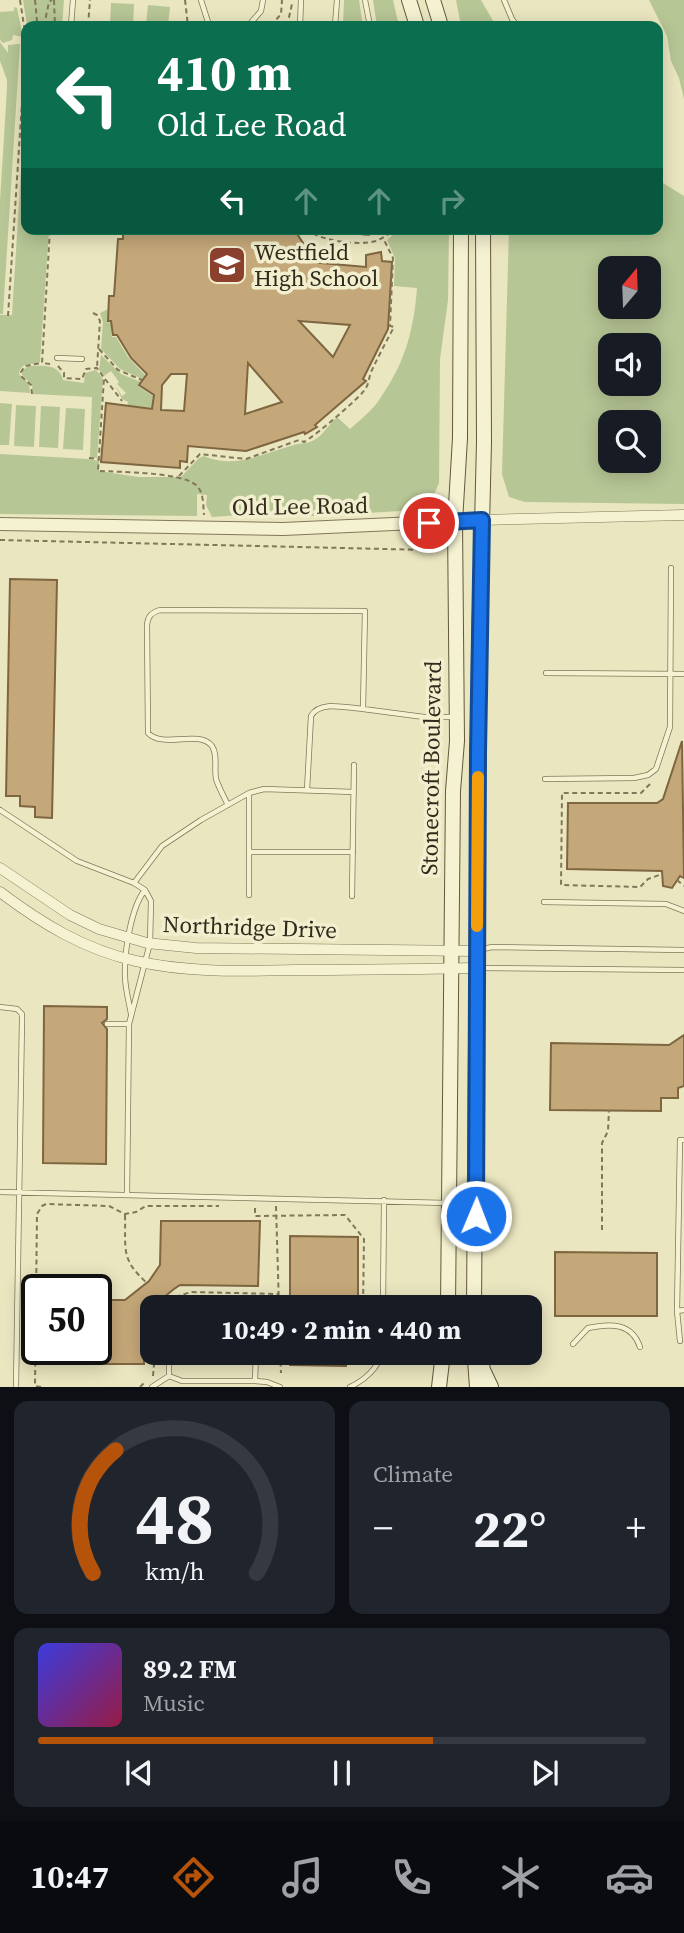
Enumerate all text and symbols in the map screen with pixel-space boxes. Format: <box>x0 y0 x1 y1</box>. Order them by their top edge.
text: 410 m <box>157 39 292 106</box>
icon: left <box>42 49 133 140</box>
text: Old Lee Road <box>157 103 346 147</box>
icon: left <box>214 182 252 220</box>
icon: ahead <box>287 182 325 220</box>
icon: ahead <box>360 182 398 220</box>
icon: right <box>433 182 471 220</box>
place label: Westfield High School <box>254 236 378 294</box>
school or university icon: Westfield High School <box>206 244 248 286</box>
north arrow <box>598 256 662 318</box>
map controls <box>598 256 661 473</box>
button: sound <box>598 333 661 396</box>
button: search <box>598 410 661 473</box>
street label: Old Lee Road <box>232 489 368 523</box>
pin <box>399 493 459 553</box>
icon: arrive <box>410 504 448 542</box>
street label: Stonecroft Boulevard <box>413 660 449 876</box>
street label: Northridge Drive <box>162 908 338 946</box>
position arrow <box>439 1179 513 1253</box>
speed limit sign: 50 <box>21 1274 112 1365</box>
text: 10:49 · 2 min · 440 m <box>221 1312 461 1348</box>
text: Climate <box>373 1458 453 1490</box>
text: 48 <box>135 1469 214 1568</box>
text: 22° <box>473 1493 546 1564</box>
text: − <box>373 1502 393 1554</box>
text: + <box>626 1502 646 1554</box>
text: km/h <box>145 1554 204 1588</box>
text: 89.2 FM <box>143 1651 237 1687</box>
text: Music <box>143 1687 205 1719</box>
icon: previous <box>120 1754 158 1792</box>
icon: pause <box>323 1754 361 1792</box>
icon: next <box>526 1754 564 1792</box>
icon: directions <box>169 1853 218 1902</box>
icon: music <box>278 1853 327 1902</box>
icon: phone <box>387 1853 436 1902</box>
icon: climate <box>496 1853 545 1902</box>
icon: car <box>605 1853 654 1902</box>
text: 10:47 <box>30 1855 109 1899</box>

